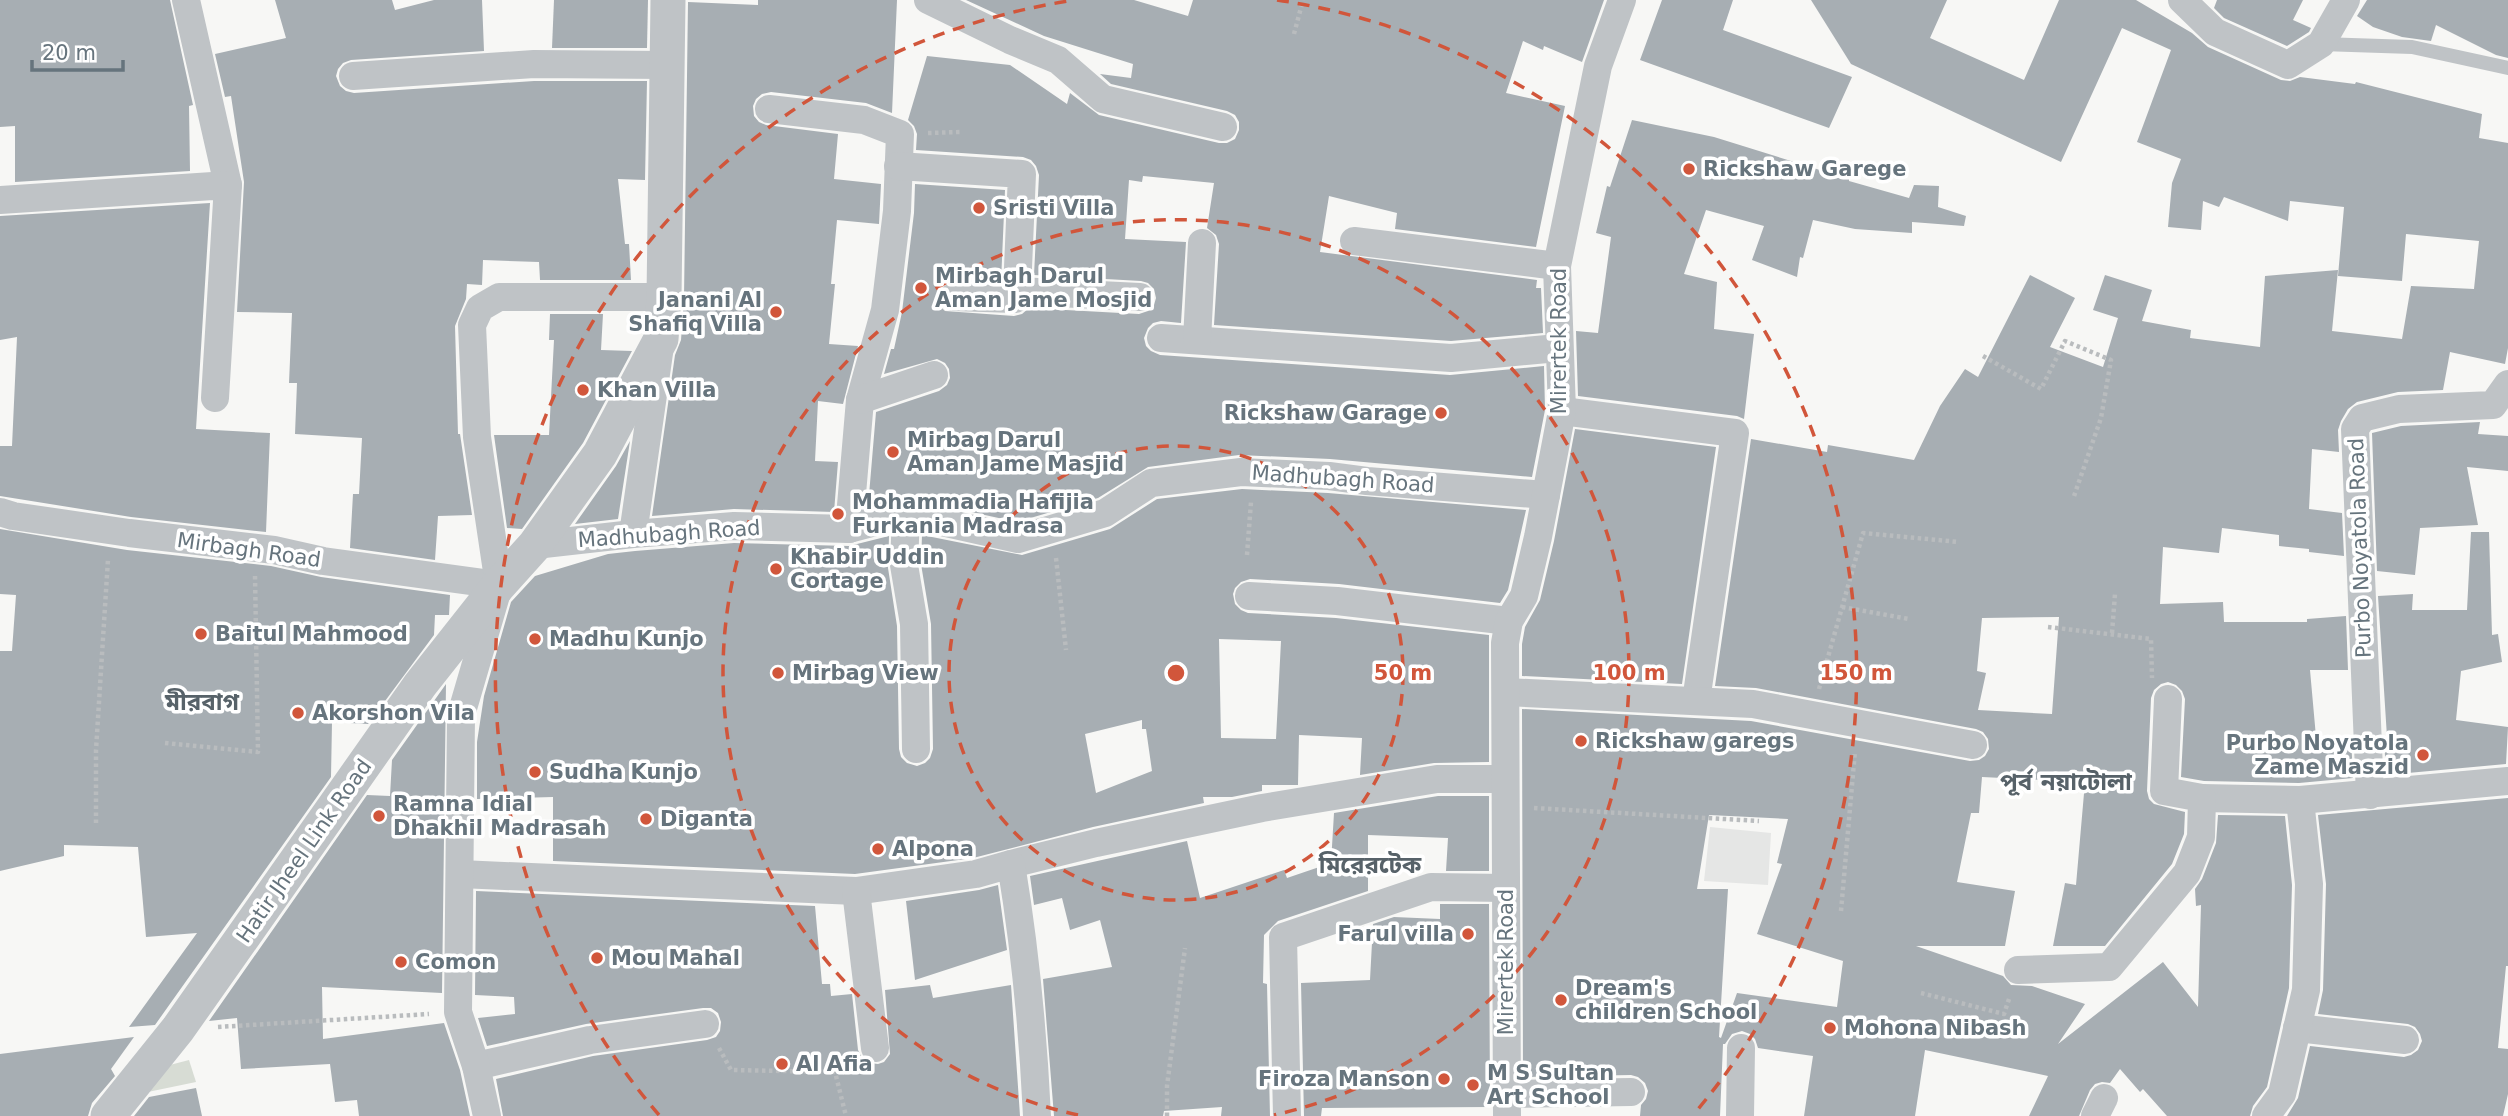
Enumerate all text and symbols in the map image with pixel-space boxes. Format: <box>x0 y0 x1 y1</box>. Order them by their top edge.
scale bar <box>32 28 122 72</box>
text: 20 m <box>42 41 96 65</box>
place label: Rickshaw Garege <box>1703 157 1906 181</box>
marker: Rickshaw Garege <box>1681 161 1697 177</box>
place label: Sristi Villa <box>993 196 1114 220</box>
marker: Sristi Villa <box>971 200 987 216</box>
place label: Mirbagh Darul Aman Jame Mosjid <box>935 264 1152 312</box>
street label: Mirertek Road <box>1547 268 1571 414</box>
marker: Mirbagh Darul Aman Jame Mosjid <box>913 280 929 296</box>
place label: Janani Al Shafiq Villa <box>628 288 762 336</box>
marker: Janani Al Shafiq Villa <box>768 304 784 320</box>
place label: Khan Villa <box>597 378 716 402</box>
marker: Khan Villa <box>575 382 591 398</box>
place label: Rickshaw Garage <box>1224 401 1427 425</box>
marker: Rickshaw Garage <box>1433 405 1449 421</box>
place label: Mirbag Darul Aman Jame Masjid <box>907 428 1124 476</box>
street label: Purbo Noyatola Road <box>2344 438 2376 658</box>
marker: Mirbag Darul Aman Jame Masjid <box>885 444 901 460</box>
street label: Madhubagh Road <box>1251 461 1435 497</box>
place label: Mohammadia Hafijia Furkania Madrasa <box>852 490 1094 538</box>
marker: Mohammadia Hafijia Furkania Madrasa <box>830 506 846 522</box>
street label: Madhubagh Road <box>577 516 761 552</box>
street label: Mirbagh Road <box>176 528 322 572</box>
place label: Khabir Uddin Cortage <box>790 545 945 593</box>
marker: Khabir Uddin Cortage <box>768 561 784 577</box>
place label: Baitul Mahmood <box>215 622 408 646</box>
marker: Baitul Mahmood <box>193 626 209 642</box>
place label: Madhu Kunjo <box>549 627 704 651</box>
marker: Madhu Kunjo <box>527 631 543 647</box>
place label: Mirbag View <box>792 661 939 685</box>
centre of rings <box>1164 661 1188 685</box>
text: 50 m <box>1374 661 1432 685</box>
text: 100 m <box>1592 661 1666 685</box>
text: 150 m <box>1819 661 1893 685</box>
marker: Mirbag View <box>770 665 786 681</box>
district label: মীরবাগ <box>164 688 239 716</box>
place label: Akorshon Vila <box>312 701 475 725</box>
marker: Akorshon Vila <box>290 705 306 721</box>
place label: Rickshaw garegs <box>1595 729 1794 753</box>
place label: Purbo Noyatola Zame Maszid <box>2226 731 2409 779</box>
marker: Rickshaw garegs <box>1573 733 1589 749</box>
marker: Purbo Noyatola Zame Maszid <box>2415 747 2431 763</box>
street label: Hatir Jheel Link Road <box>232 755 376 947</box>
place label: Sudha Kunjo <box>549 760 698 784</box>
marker: Sudha Kunjo <box>527 764 543 780</box>
district label: পূর্ব নয়াটোলা <box>2000 768 2133 796</box>
place label: Ramna Idial Dhakhil Madrasah <box>393 792 606 840</box>
place label: Diganta <box>660 807 753 831</box>
marker: Ramna Idial Dhakhil Madrasah <box>371 808 387 824</box>
marker: Diganta <box>638 811 654 827</box>
place label: Alpona <box>892 837 974 861</box>
marker: Alpona <box>870 841 886 857</box>
district label: মিরেরটেক <box>1318 851 1422 879</box>
street label: Mirertek Road <box>1494 889 1518 1035</box>
place label: Farul villa <box>1337 922 1454 946</box>
marker: Farul villa <box>1460 926 1476 942</box>
place label: Mou Mahal <box>611 946 740 970</box>
place label: Comon <box>415 950 496 974</box>
marker: Mou Mahal <box>589 950 605 966</box>
marker: Comon <box>393 954 409 970</box>
place label: Dream's children School <box>1575 976 1757 1024</box>
marker: Dream's children School <box>1553 992 1569 1008</box>
place label: Mohona Nibash <box>1844 1016 2027 1040</box>
marker: Mohona Nibash <box>1822 1020 1838 1036</box>
place label: Al Afia <box>796 1052 873 1076</box>
marker: Al Afia <box>774 1056 790 1072</box>
place label: M S Sultan Art School <box>1487 1061 1614 1109</box>
place label: Firoza Manson <box>1258 1067 1430 1091</box>
marker: Firoza Manson <box>1436 1071 1452 1087</box>
marker: M S Sultan Art School <box>1465 1077 1481 1093</box>

